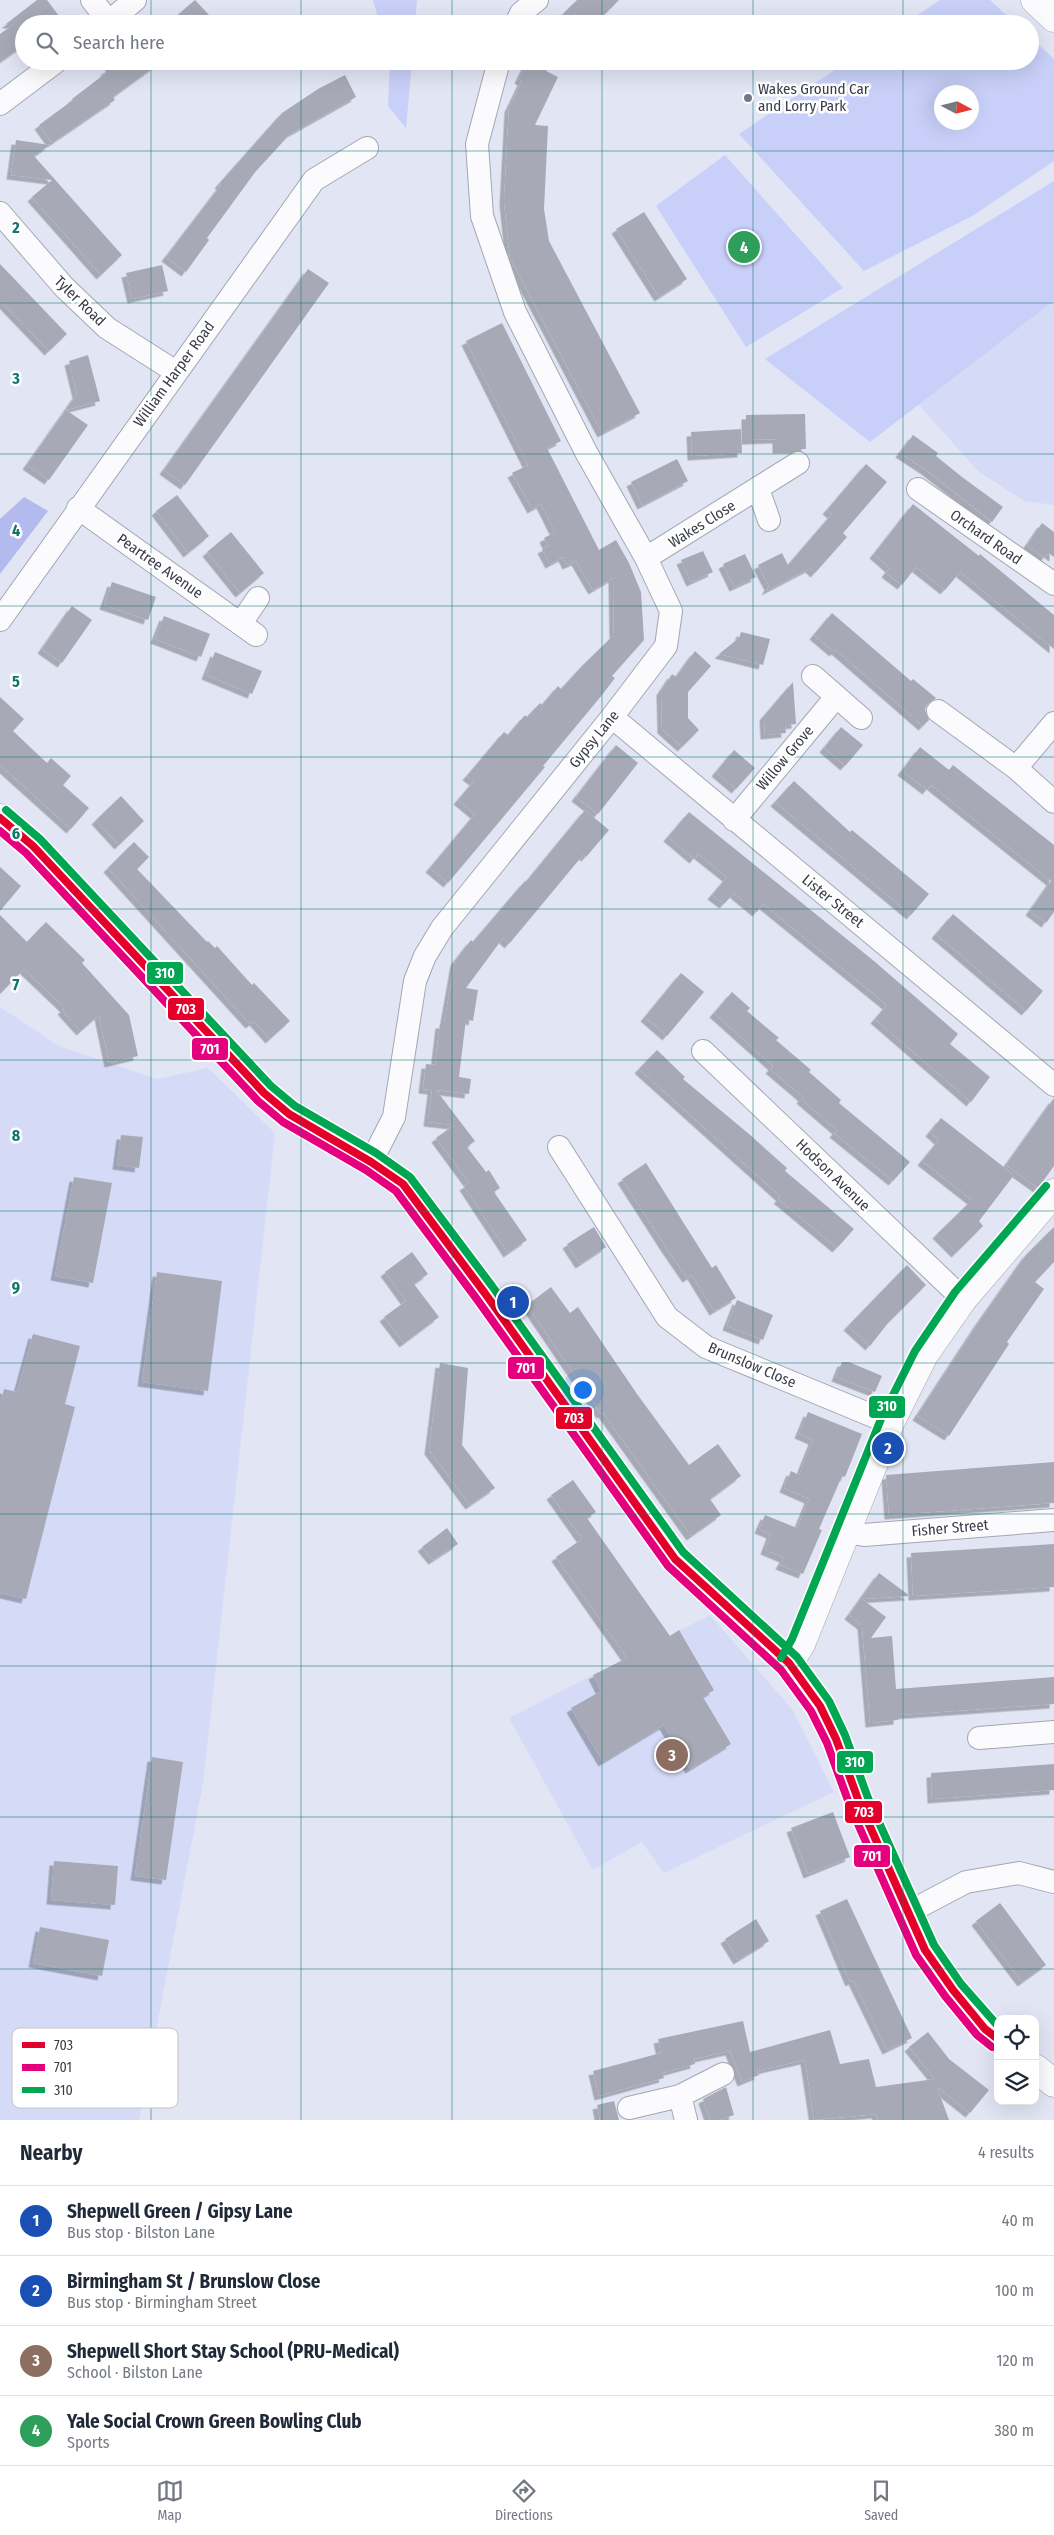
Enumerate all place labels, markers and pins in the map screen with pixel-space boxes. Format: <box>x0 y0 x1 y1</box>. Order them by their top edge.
place label: Wakes Ground Car and Lorry Park <box>758 80 870 115</box>
marker: Wakes Ground Car and Lorry Park <box>742 92 754 104</box>
pin: 4 <box>728 228 760 266</box>
pin: 1 <box>497 1283 529 1321</box>
pin: 2 <box>872 1429 904 1467</box>
pin: 3 <box>656 1736 688 1774</box>

